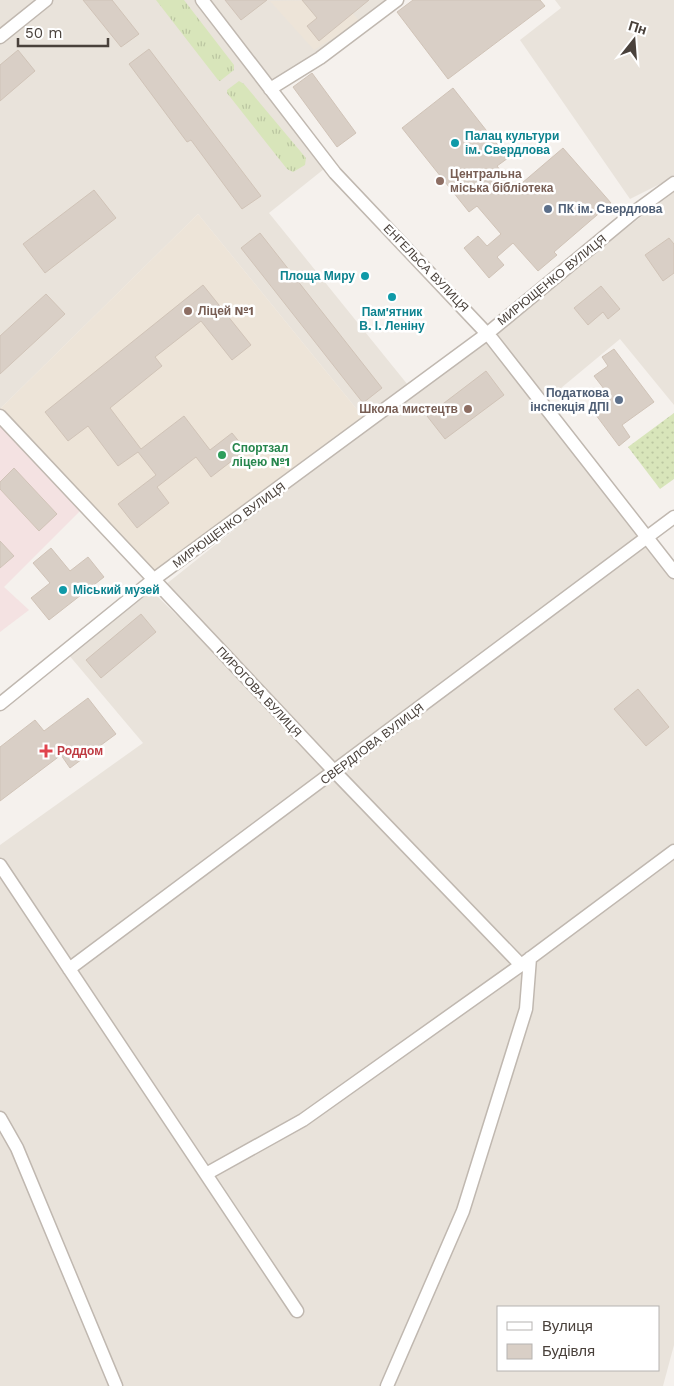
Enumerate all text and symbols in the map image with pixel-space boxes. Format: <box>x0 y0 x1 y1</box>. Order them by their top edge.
scale bar <box>18 15 108 47</box>
north arrow <box>609 15 659 65</box>
text: Пн <box>627 17 649 38</box>
text: 50 m <box>25 24 62 42</box>
place label: Палац культури ім. Свердлова <box>465 129 559 157</box>
marker: Палац культури ім. Свердлова <box>449 137 461 149</box>
place label: Центральна міська бібліотека <box>450 167 554 195</box>
marker: Центральна міська бібліотека <box>434 175 446 187</box>
place label: ПК ім. Свердлова <box>558 202 663 216</box>
marker: ПК ім. Свердлова <box>542 203 554 215</box>
street label: ЕНГЕЛЬСА ВУЛИЦЯ <box>381 221 471 315</box>
street label: МИРЮЩЕНКО ВУЛИЦЯ <box>495 232 609 328</box>
place label: Площа Миру <box>280 269 355 283</box>
marker: Площа Миру <box>359 270 371 282</box>
marker: Пам'ятник В. І. Леніну <box>386 291 398 303</box>
place label: Ліцей №1 <box>198 304 254 318</box>
marker: Ліцей №1 <box>182 305 194 317</box>
place label: Пам'ятник В. І. Леніну <box>359 305 425 333</box>
place label: Податкова інспекція ДПІ <box>530 386 609 414</box>
marker: Податкова інспекція ДПІ <box>613 394 625 406</box>
place label: Школа мистецтв <box>359 402 458 416</box>
marker: Школа мистецтв <box>462 403 474 415</box>
place label: Спортзал ліцею №1 <box>232 441 290 469</box>
marker: Спортзал ліцею №1 <box>216 449 228 461</box>
street label: МИРЮЩЕНКО ВУЛИЦЯ <box>170 479 288 571</box>
place label: Міський музей <box>73 583 160 597</box>
marker: Міський музей <box>57 584 69 596</box>
street label: ПИРОГОВА ВУЛИЦЯ <box>214 644 304 740</box>
street label: СВЕРДЛОВА ВУЛИЦЯ <box>318 701 426 787</box>
marker: Роддом <box>39 744 53 758</box>
place label: Роддом <box>57 744 103 758</box>
legend <box>497 1306 659 1371</box>
text: Вулиця <box>542 1317 593 1335</box>
text: Будівля <box>542 1342 595 1360</box>

